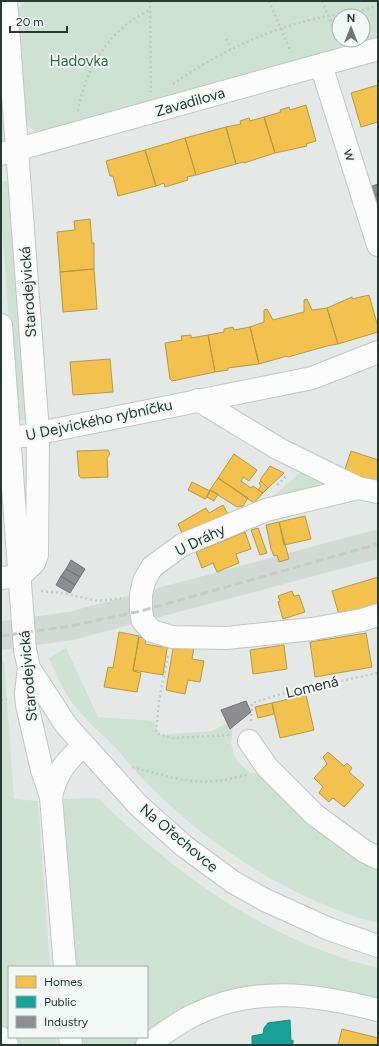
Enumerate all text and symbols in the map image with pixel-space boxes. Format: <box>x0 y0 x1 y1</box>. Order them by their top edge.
scale bar <box>10 8 67 34</box>
north arrow <box>331 8 371 48</box>
text: N <box>347 12 355 25</box>
text: 20 m <box>16 15 44 29</box>
park label: Hadovka <box>50 52 108 70</box>
street label: Zavadilova <box>153 83 227 121</box>
street label: w <box>340 147 360 163</box>
street label: Starodejvická <box>16 246 40 338</box>
street label: U Dejvického rybníčku <box>24 396 174 444</box>
street label: U Dráhy <box>172 520 228 560</box>
street label: Starodejvická <box>15 630 41 722</box>
street label: Lomená <box>284 672 340 702</box>
street label: Na Ořechovce <box>136 800 222 876</box>
legend <box>8 966 148 1038</box>
text: Homes <box>44 975 83 989</box>
text: Public <box>44 995 77 1009</box>
text: Industry <box>44 1015 89 1029</box>

